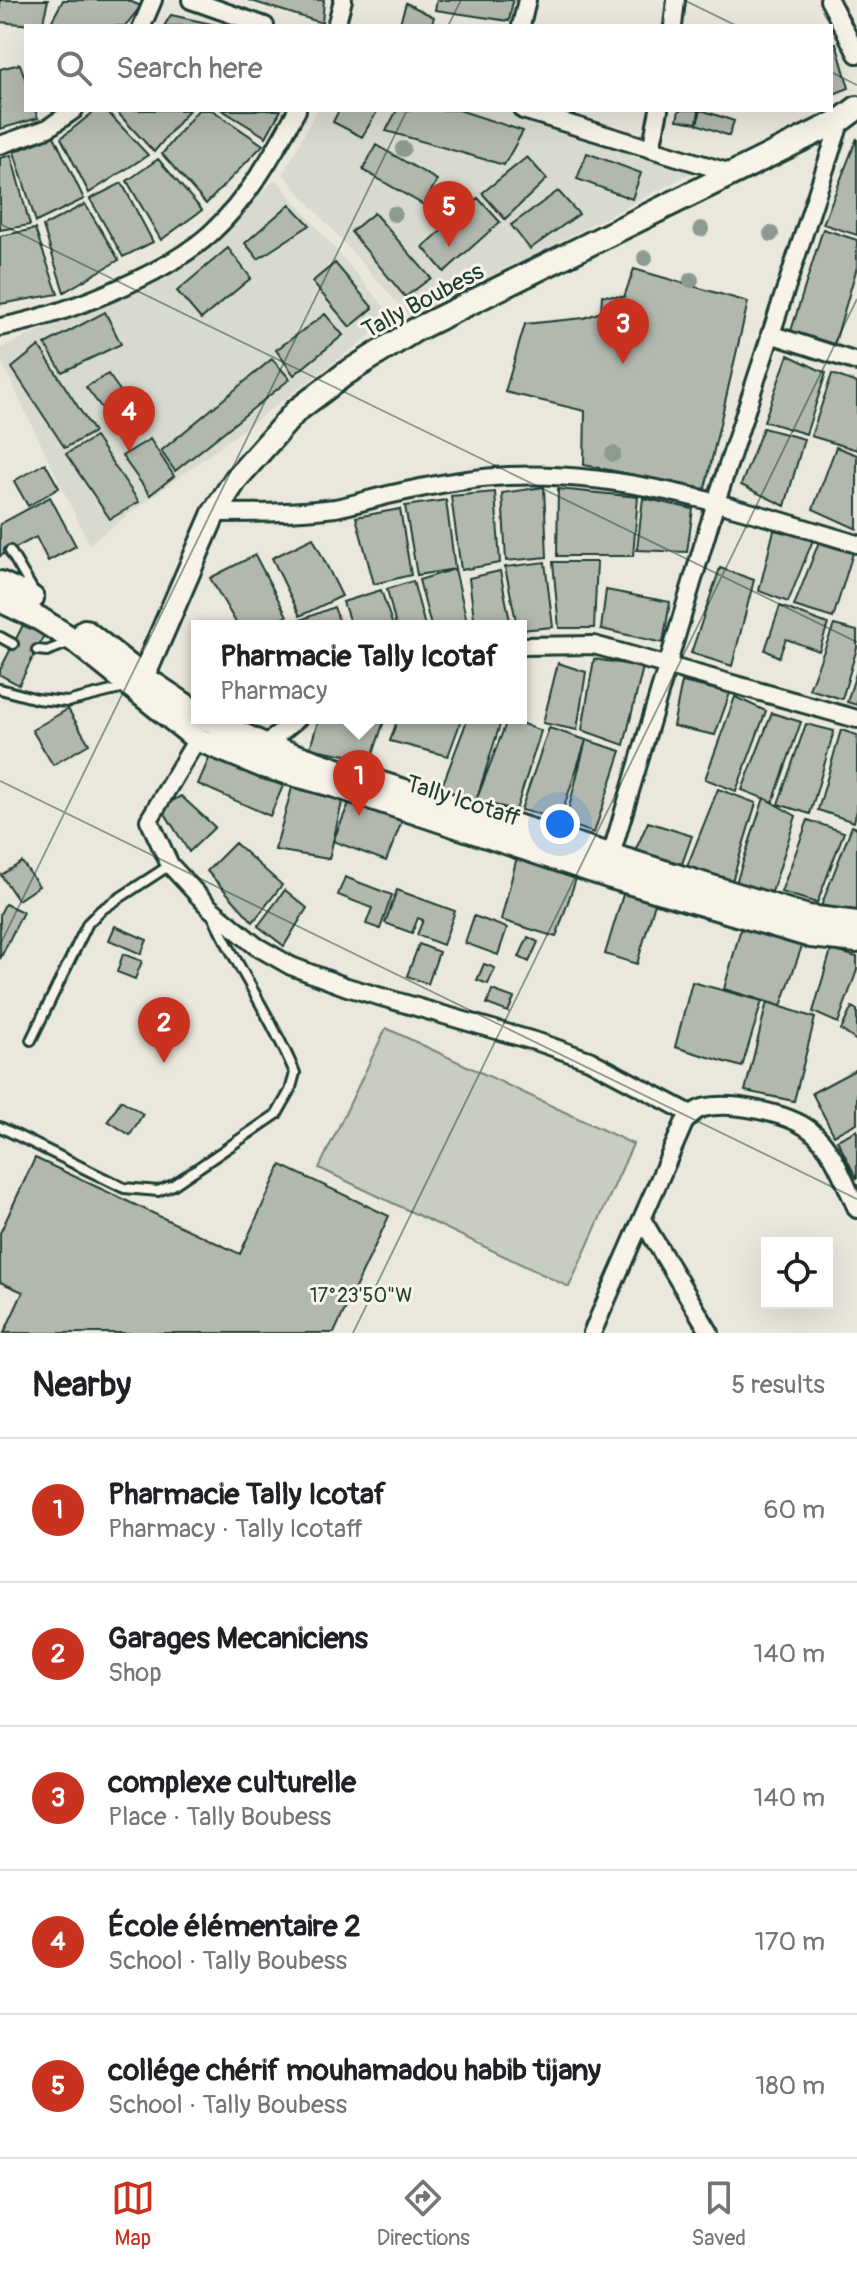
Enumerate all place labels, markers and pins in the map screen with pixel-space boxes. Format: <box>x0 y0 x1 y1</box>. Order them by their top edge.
pin: 5 <box>423 181 475 247</box>
pin: 3 <box>597 298 649 364</box>
pin: 4 <box>103 386 155 452</box>
pin: 1 <box>333 750 385 816</box>
pin: 2 <box>138 997 190 1063</box>

